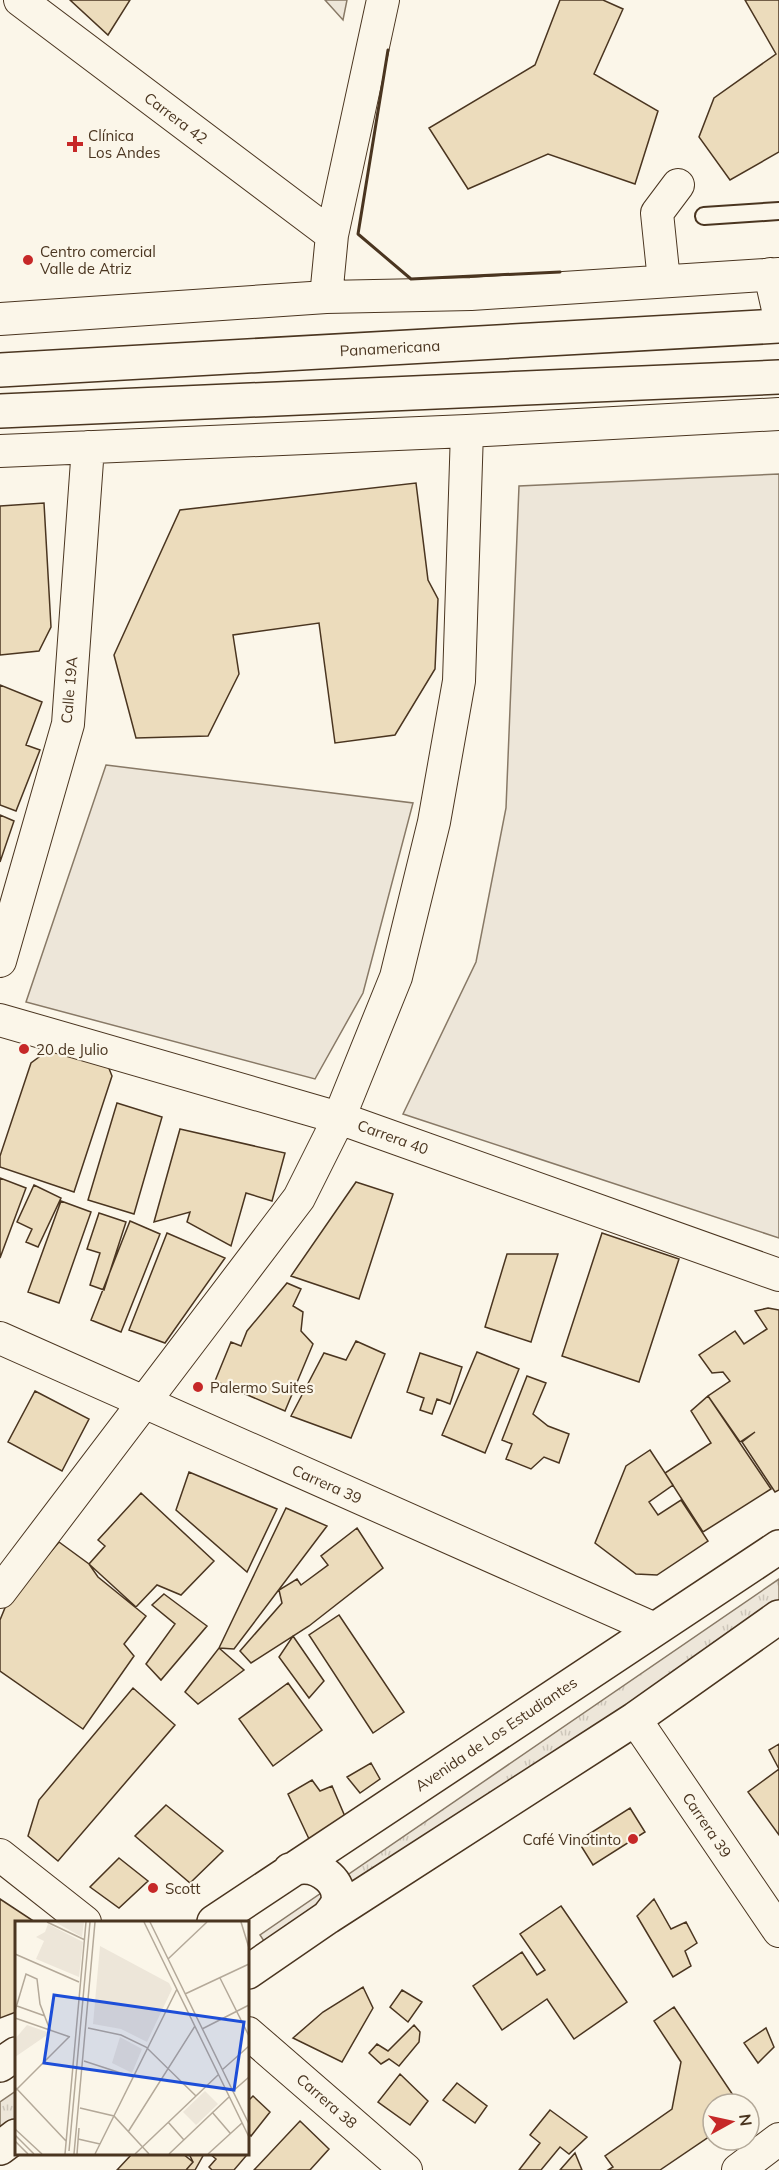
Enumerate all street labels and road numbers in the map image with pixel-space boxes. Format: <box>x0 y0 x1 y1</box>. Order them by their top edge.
street label: Carrera 42 <box>141 88 211 148</box>
street label: Panamericana <box>339 336 441 360</box>
street label: Calle 19A <box>57 656 81 724</box>
street label: Carrera 40 <box>355 1115 431 1159</box>
street label: Carrera 39 <box>289 1460 365 1508</box>
street label: Avenida de Los Estudiantes <box>411 1673 581 1795</box>
street label: Carrera 39 <box>678 1789 736 1861</box>
street label: Carrera 38 <box>293 2069 361 2133</box>

